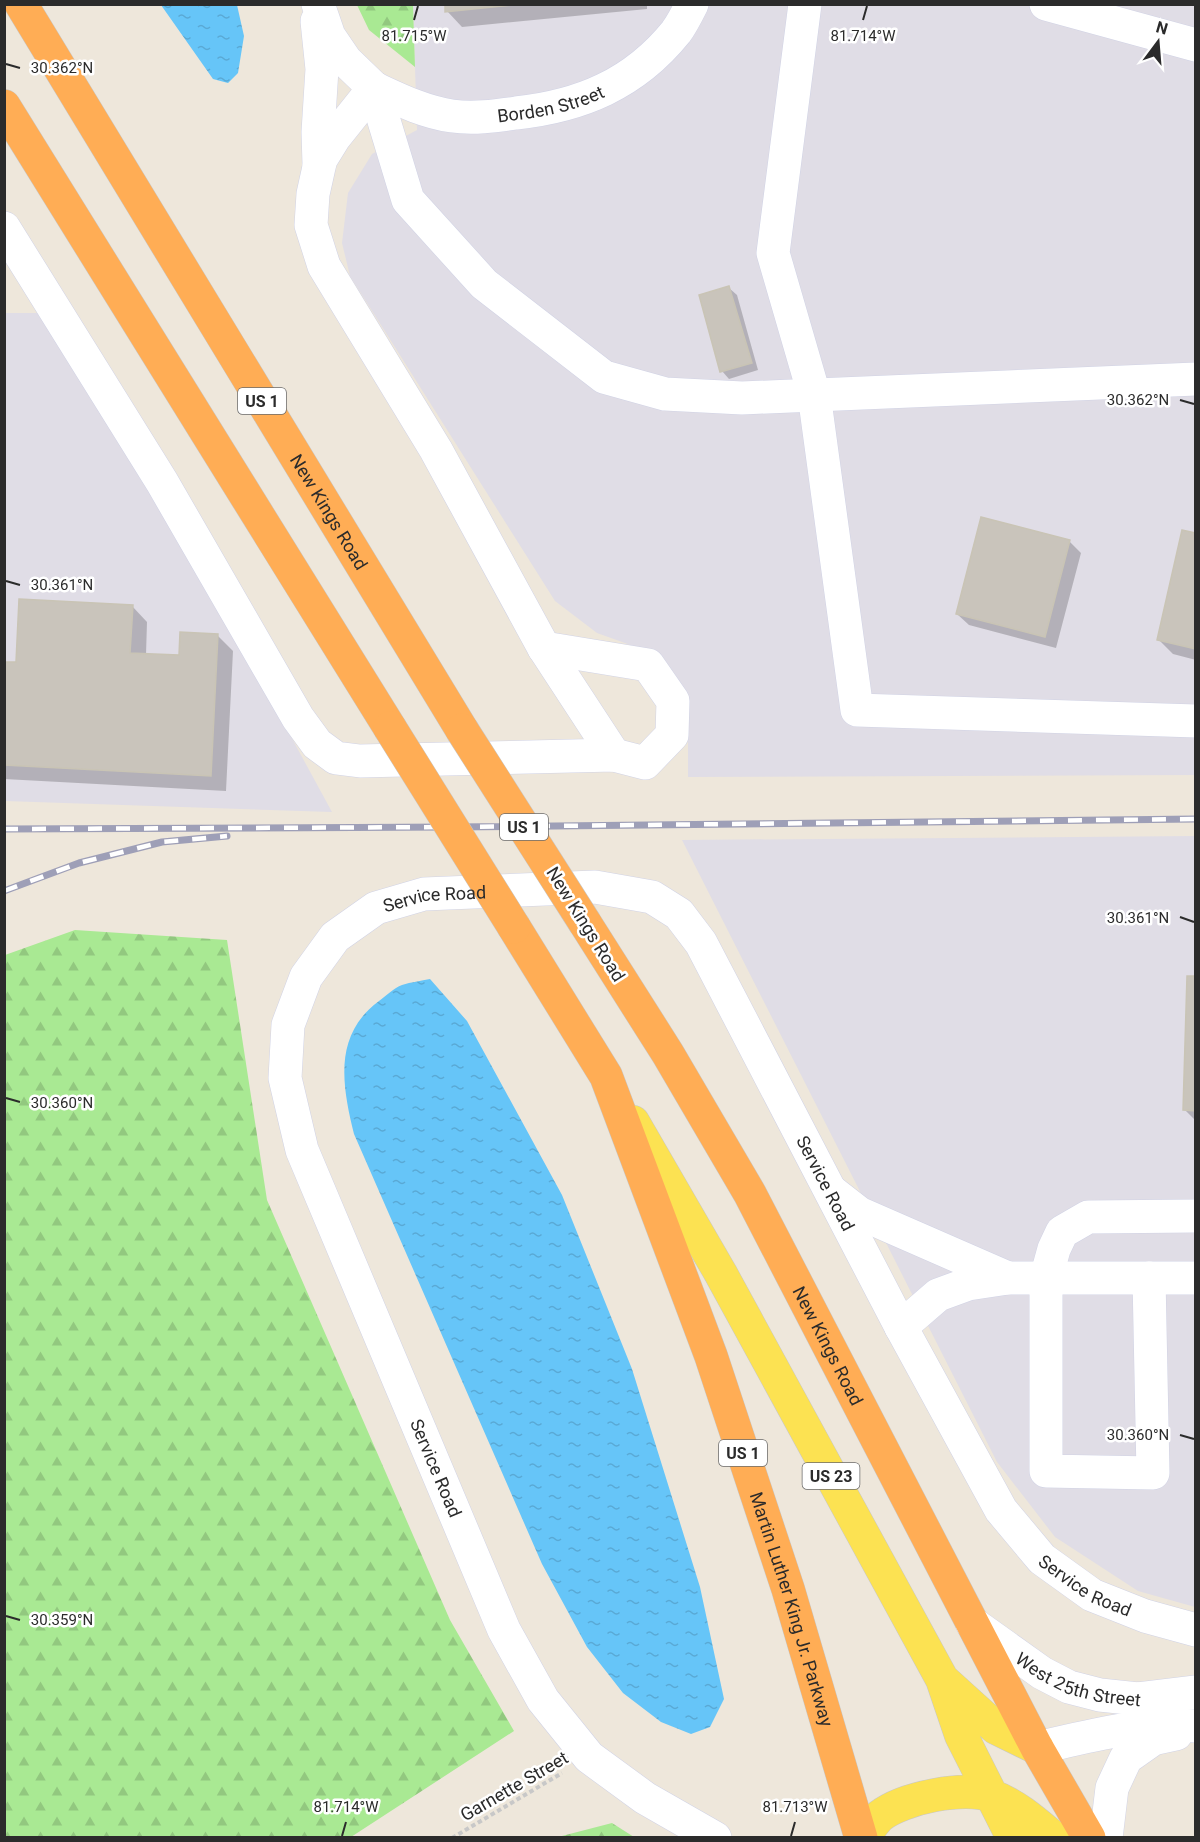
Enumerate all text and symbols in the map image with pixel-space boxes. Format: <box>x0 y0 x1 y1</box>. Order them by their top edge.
north arrow <box>1128 12 1188 72</box>
text: N <box>1154 17 1170 39</box>
text: 81.715°W <box>381 27 447 45</box>
text: 81.714°W <box>830 27 896 45</box>
text: 30.362°N <box>31 59 93 77</box>
street label: Borden Street <box>496 81 607 126</box>
road number: US 1 <box>238 388 286 414</box>
text: 30.362°N <box>1107 391 1169 409</box>
street label: New Kings Road <box>286 450 372 573</box>
text: 30.361°N <box>31 576 93 594</box>
road number: US 1 <box>500 814 548 840</box>
street label: New Kings Road <box>542 863 630 985</box>
street label: Service Road <box>380 881 486 916</box>
text: 30.361°N <box>1107 909 1169 927</box>
text: 30.360°N <box>31 1094 93 1112</box>
street label: Service Road <box>793 1132 859 1234</box>
street label: New Kings Road <box>789 1282 868 1409</box>
street label: Service Road <box>406 1416 466 1520</box>
text: 30.360°N <box>1107 1426 1169 1444</box>
road number: US 1 <box>719 1440 767 1466</box>
road number: US 23 <box>802 1463 860 1489</box>
street label: Martin Luther King Jr. Parkway <box>746 1489 838 1729</box>
street label: Service Road <box>1035 1550 1135 1620</box>
text: 30.359°N <box>31 1611 93 1629</box>
street label: West 25th Street <box>1012 1647 1142 1710</box>
street label: Garnette Street <box>456 1747 572 1825</box>
text: 81.714°W <box>313 1798 379 1816</box>
text: 81.713°W <box>762 1798 828 1816</box>

